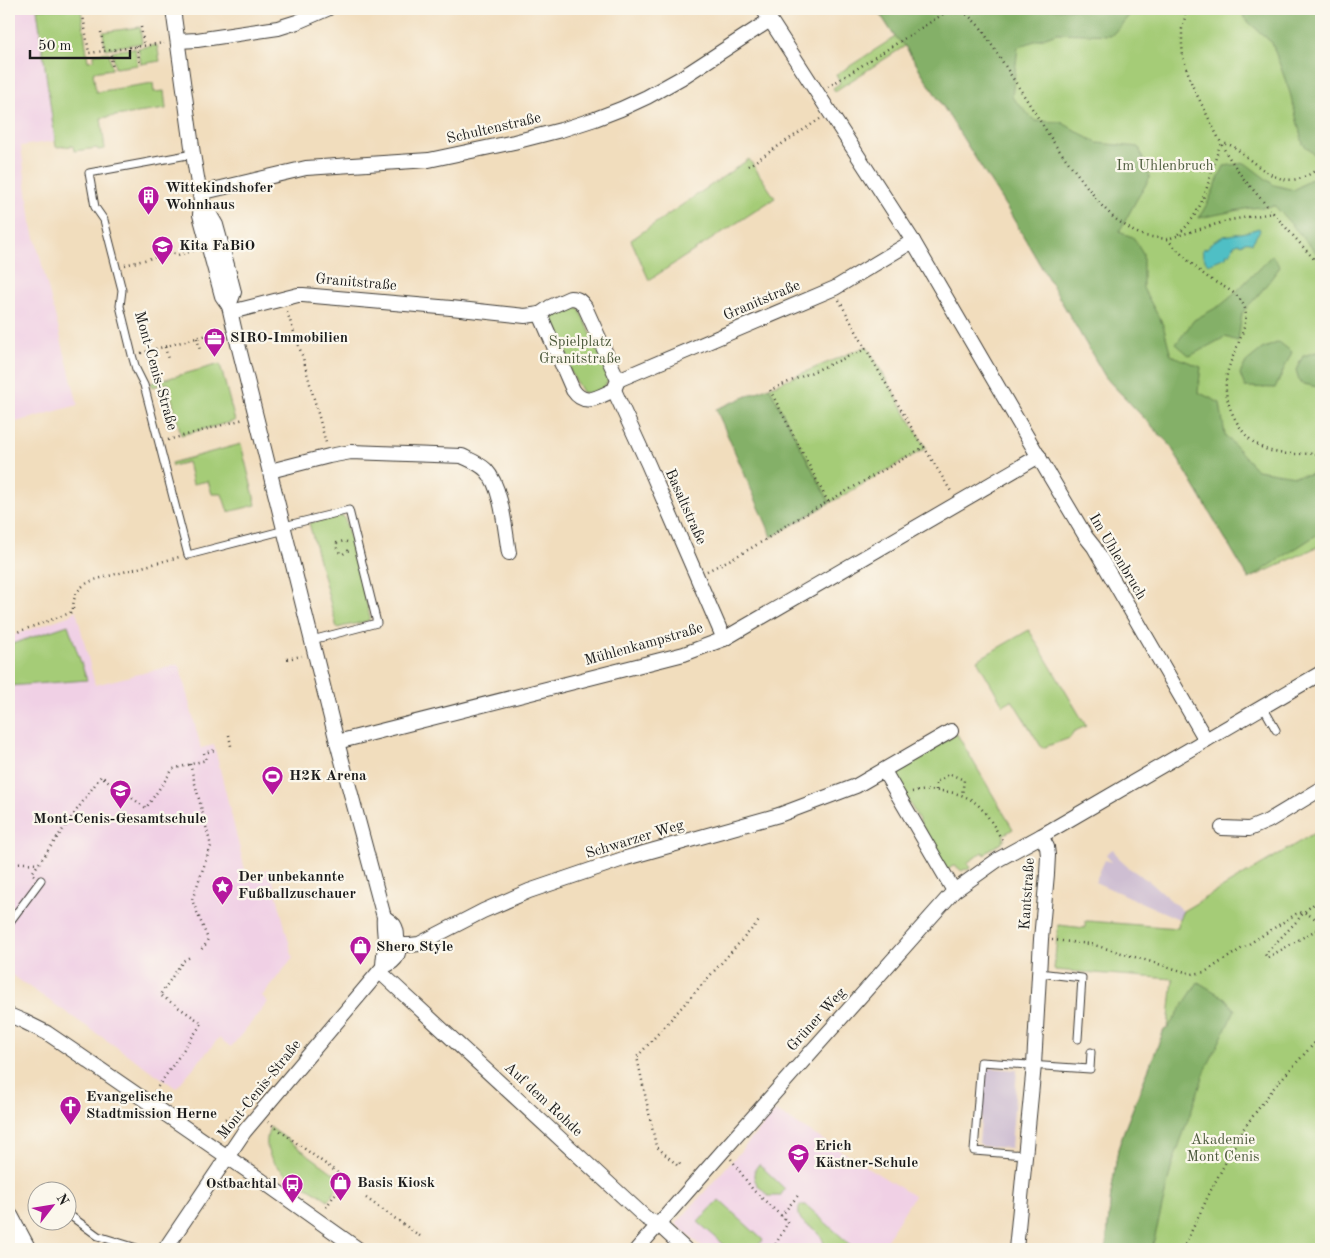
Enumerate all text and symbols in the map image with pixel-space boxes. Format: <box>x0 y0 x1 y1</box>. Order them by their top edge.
scale bar <box>30 28 130 60</box>
text: 50 m <box>38 39 72 54</box>
street label: Schultenstraße <box>445 111 543 147</box>
park label: Im Uhlenbruch <box>1116 159 1214 174</box>
place label: Wittekindshofer Wohnhaus <box>165 181 274 213</box>
building icon: Wittekindshofer Wohnhaus <box>137 185 161 216</box>
school or university icon: Kita FaBiO <box>151 234 175 265</box>
place label: Kita FaBiO <box>179 239 255 254</box>
street label: Granitstraße <box>315 272 398 294</box>
street label: Granitstraße <box>721 278 803 324</box>
street label: Mont-Cenis-Straße <box>131 310 179 432</box>
office icon: SIRO-Immobilien <box>202 326 226 357</box>
place label: SIRO-Immobilien <box>230 331 348 346</box>
park label: Spielplatz Granitstraße <box>539 335 621 367</box>
street label: Basaltstraße <box>662 467 708 547</box>
street label: Im Uhlenbruch <box>1085 511 1149 603</box>
street label: Mühlenkampstraße <box>583 621 705 669</box>
sports icon: H2K Arena <box>261 764 285 795</box>
place label: H2K Arena <box>289 769 367 784</box>
school or university icon: Mont-Cenis-Gesamtschule <box>108 779 132 810</box>
place label: Mont-Cenis-Gesamtschule <box>33 812 207 827</box>
street label: Schwarzer Weg <box>584 818 686 862</box>
street label: Kantstraße <box>1018 857 1038 931</box>
place label: Der unbekannte Fußballzuschauer <box>238 870 356 902</box>
place icon: Der unbekannte Fußballzuschauer <box>210 874 234 905</box>
shop icon: Shero Style <box>348 935 372 966</box>
place label: Shero Style <box>376 940 453 955</box>
street label: Grüner Weg <box>785 985 849 1055</box>
street label: Mont-Cenis-Straße <box>215 1037 305 1143</box>
street label: Auf dem Rohde <box>501 1060 585 1140</box>
place label: Evangelische Stadtmission Herne <box>86 1090 217 1122</box>
church icon: Evangelische Stadtmission Herne <box>58 1094 82 1125</box>
park label: Akademie Mont Cenis <box>1186 1133 1260 1165</box>
place label: Erich Kästner-Schule <box>815 1139 918 1171</box>
school or university icon: Erich Kästner-Schule <box>787 1143 811 1174</box>
shop icon: Basis Kiosk <box>329 1171 353 1202</box>
bus stop icon: Ostbachtal <box>281 1172 305 1203</box>
place label: Basis Kiosk <box>357 1176 436 1191</box>
place label: Ostbachtal <box>206 1177 277 1192</box>
north arrow <box>28 1180 78 1230</box>
text: N <box>54 1192 71 1208</box>

